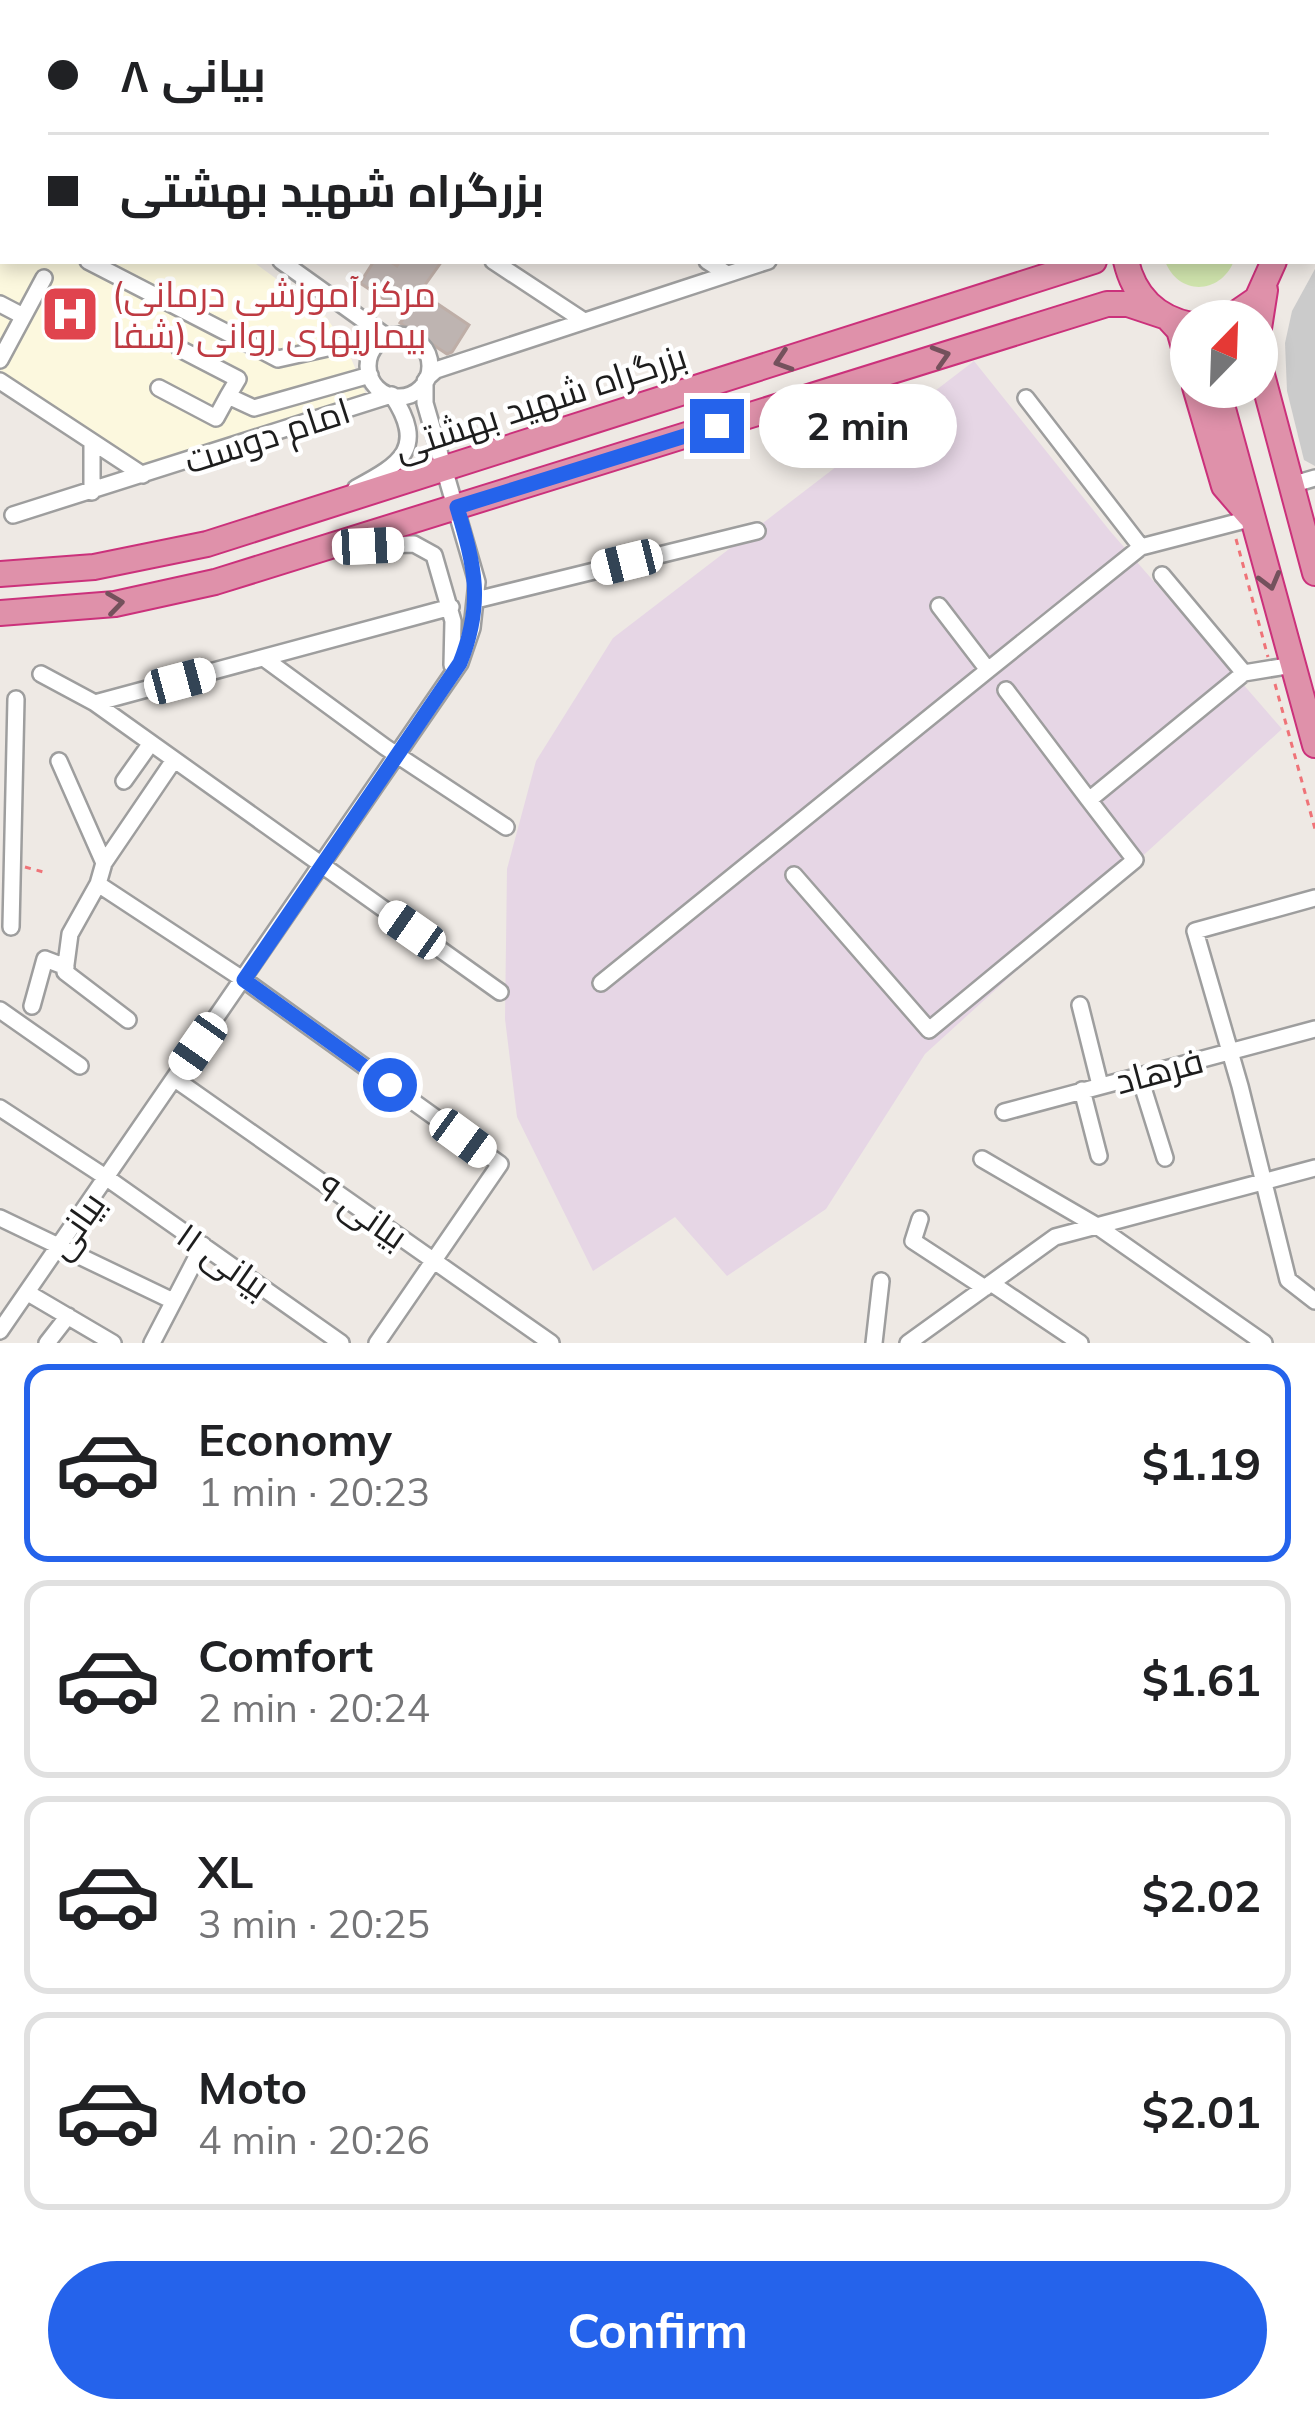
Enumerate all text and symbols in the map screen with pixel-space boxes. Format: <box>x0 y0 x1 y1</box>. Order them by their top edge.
text: بیانی ۸ <box>120 47 266 103</box>
text: بزرگراه شهید بهشتی <box>120 162 544 218</box>
place label: (مرکز آموزشی درمانی بیماریهای روانی (شفا <box>112 271 436 357</box>
hospital icon: (مرکز آموزشی درمانی بیماریهای روانی (شفا <box>39 283 101 345</box>
north arrow <box>1170 300 1278 408</box>
map controls <box>1170 300 1278 408</box>
street label: بزرگراه شهید بهشتی <box>388 333 692 469</box>
one-way arrow <box>930 345 951 370</box>
one-way arrow <box>773 347 794 372</box>
callout: 2 min <box>759 384 957 468</box>
street label: امام دوست <box>178 387 356 486</box>
route end <box>690 399 744 453</box>
text: 2 min <box>807 401 909 450</box>
car <box>331 526 405 566</box>
car <box>588 536 666 588</box>
one-way arrow <box>1256 570 1281 591</box>
one-way arrow <box>105 591 125 617</box>
car <box>141 654 219 708</box>
car <box>372 895 452 965</box>
car <box>163 1006 233 1086</box>
street label: فرهاد <box>1110 1037 1208 1103</box>
route start <box>363 1058 417 1112</box>
car <box>423 1102 503 1174</box>
street label: بیانی ۹ <box>309 1164 417 1258</box>
street label: بیانی <box>36 1182 114 1268</box>
street label: بیانی ۱۱ <box>169 1212 279 1308</box>
icon: car <box>54 1409 162 1517</box>
text: Economy <box>198 1411 392 1467</box>
text: $1.19 <box>1142 1435 1261 1491</box>
text: 1 min · 20:23 <box>198 1467 430 1516</box>
icon: car <box>54 1625 162 1733</box>
text: Comfort <box>198 1627 373 1683</box>
text: $1.61 <box>1142 1651 1261 1707</box>
text: 2 min · 20:24 <box>198 1683 430 1732</box>
icon: car <box>54 1841 162 1949</box>
text: XL <box>198 1843 253 1899</box>
text: $2.02 <box>1142 1867 1261 1923</box>
text: 3 min · 20:25 <box>198 1899 430 1948</box>
icon: car <box>54 2057 162 2165</box>
text: Moto <box>198 2059 307 2115</box>
text: $2.01 <box>1142 2083 1261 2139</box>
text: 4 min · 20:26 <box>198 2115 430 2164</box>
button: Confirm <box>48 2261 1267 2399</box>

